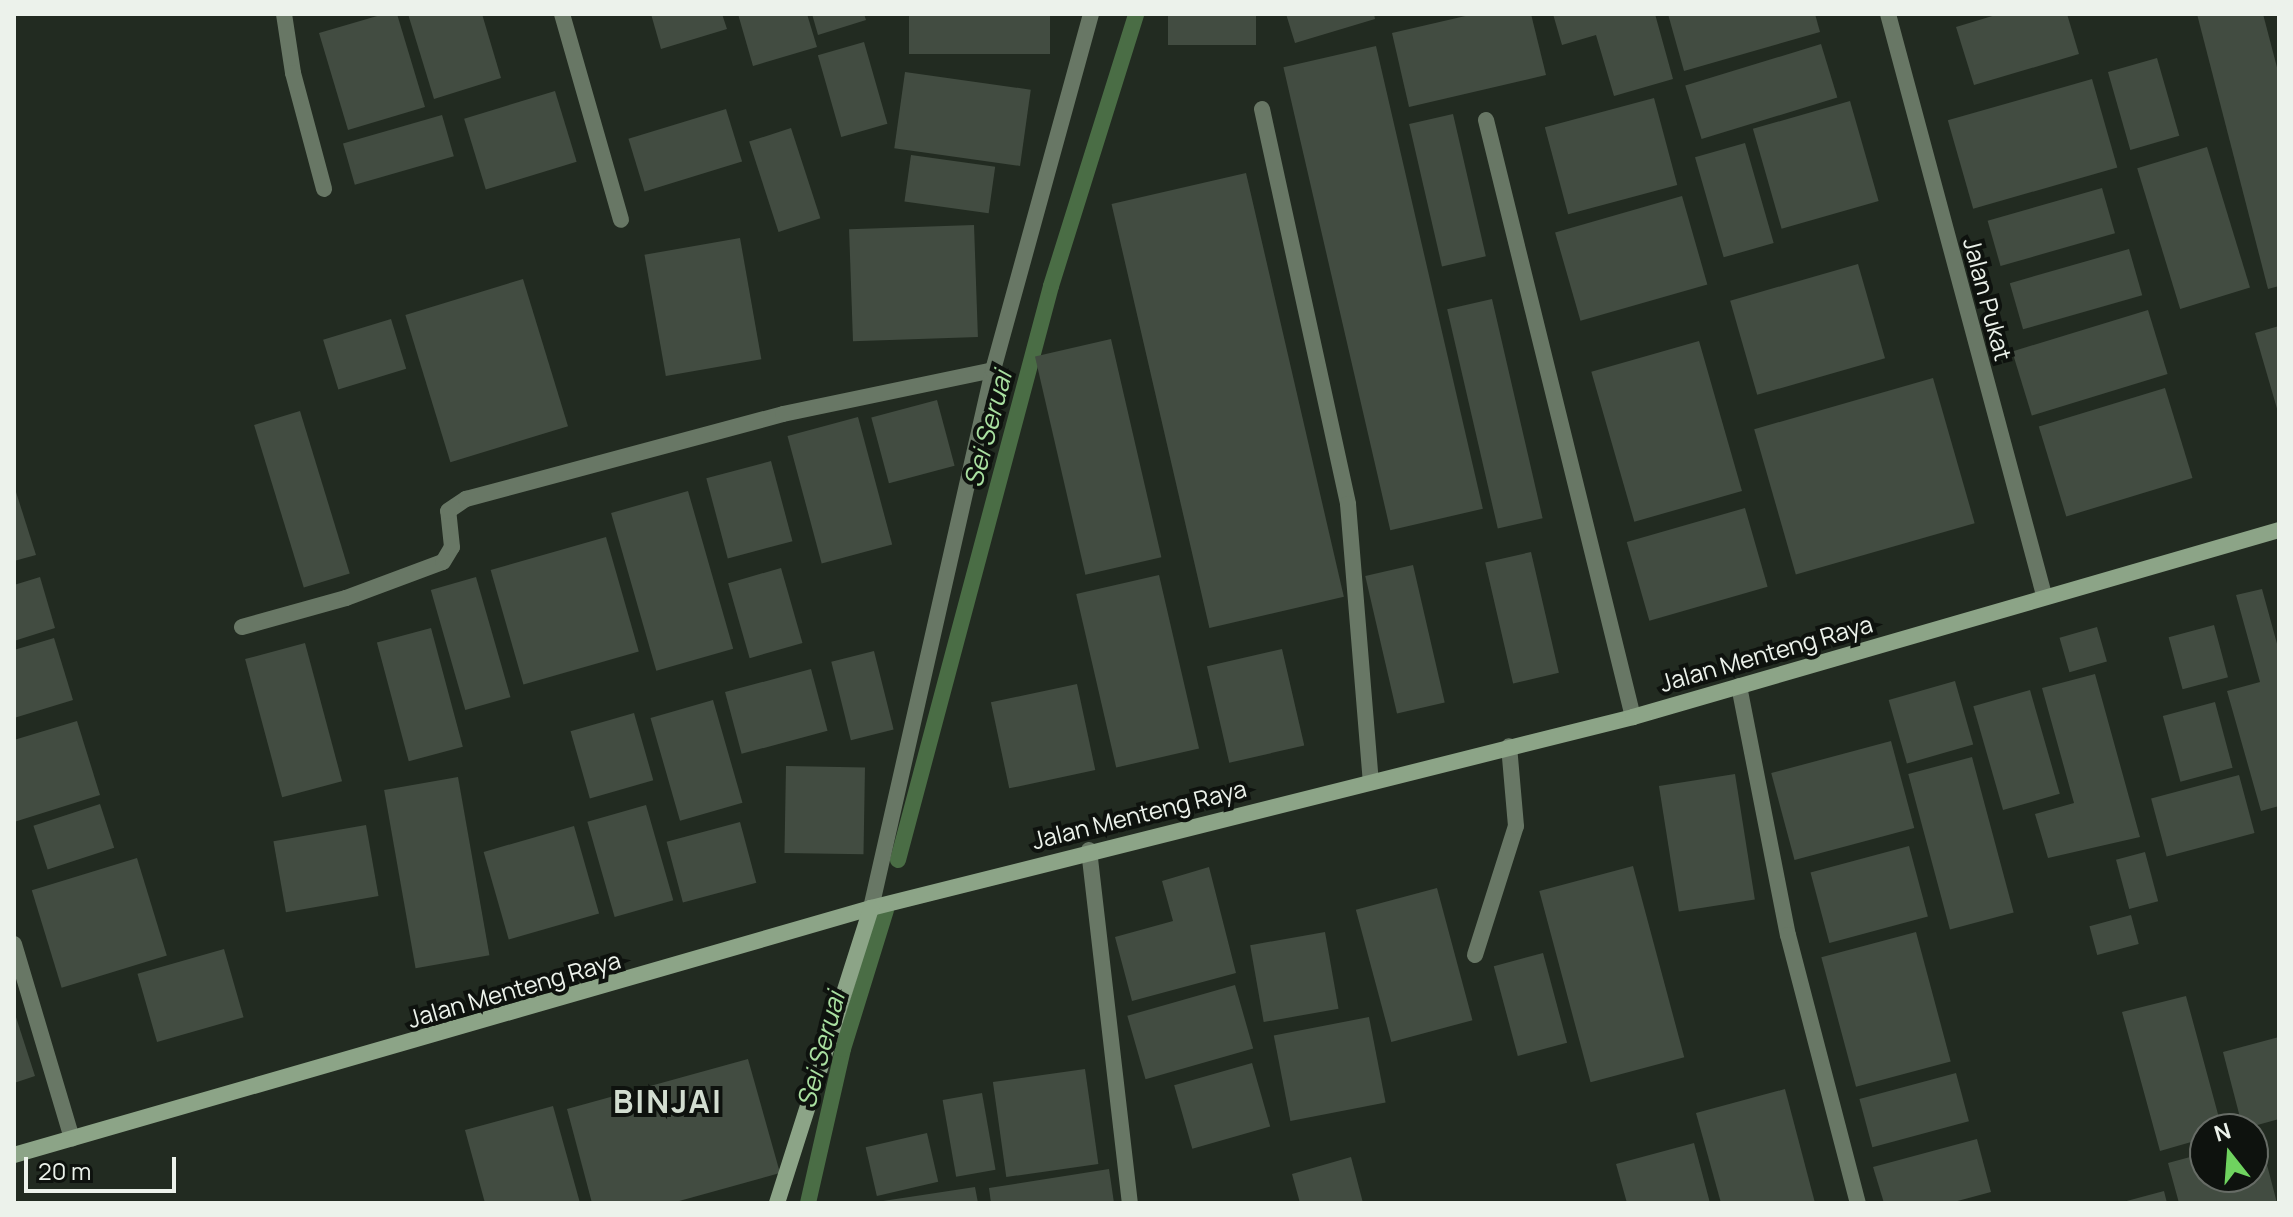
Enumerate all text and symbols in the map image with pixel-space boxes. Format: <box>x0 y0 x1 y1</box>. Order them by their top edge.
street label: Jalan Pukat <box>1958 234 2018 364</box>
water label: Sei Seruai <box>958 367 1018 491</box>
street label: Jalan Menteng Raya <box>1656 609 1876 697</box>
street label: Jalan Menteng Raya <box>1029 773 1249 855</box>
street label: Jalan Menteng Raya <box>404 945 624 1033</box>
water label: Sei Seruai <box>791 988 851 1112</box>
district label: BINJAI <box>613 1082 723 1120</box>
north arrow <box>2189 1113 2269 1193</box>
text: N <box>2211 1115 2234 1149</box>
scale bar <box>28 1141 180 1191</box>
text: 20 m <box>38 1154 91 1187</box>

